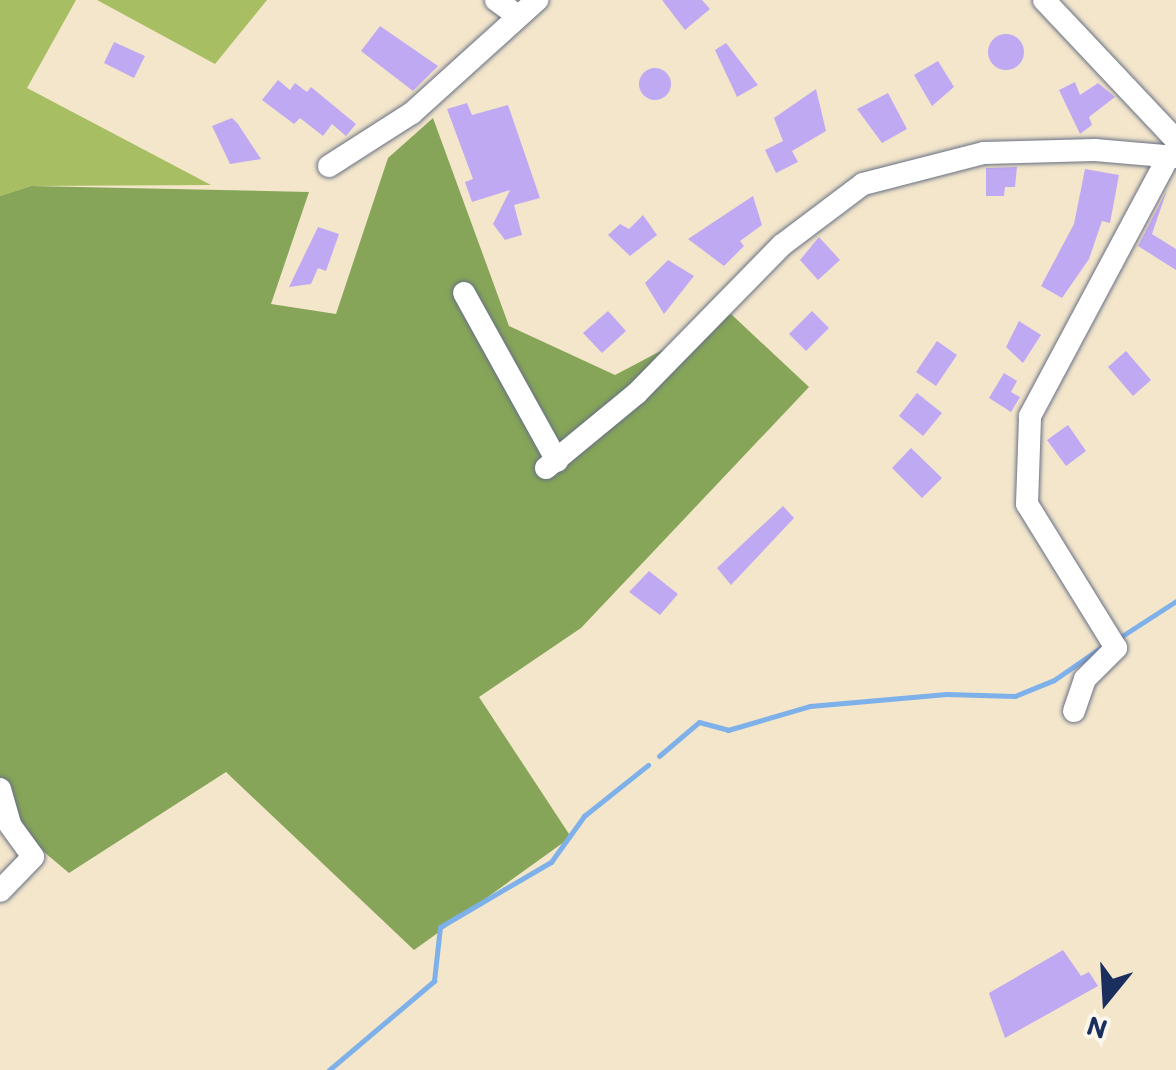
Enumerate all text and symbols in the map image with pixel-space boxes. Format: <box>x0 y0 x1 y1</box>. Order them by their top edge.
north arrow <box>1056 950 1156 1050</box>
text: N <box>1082 1009 1111 1048</box>

